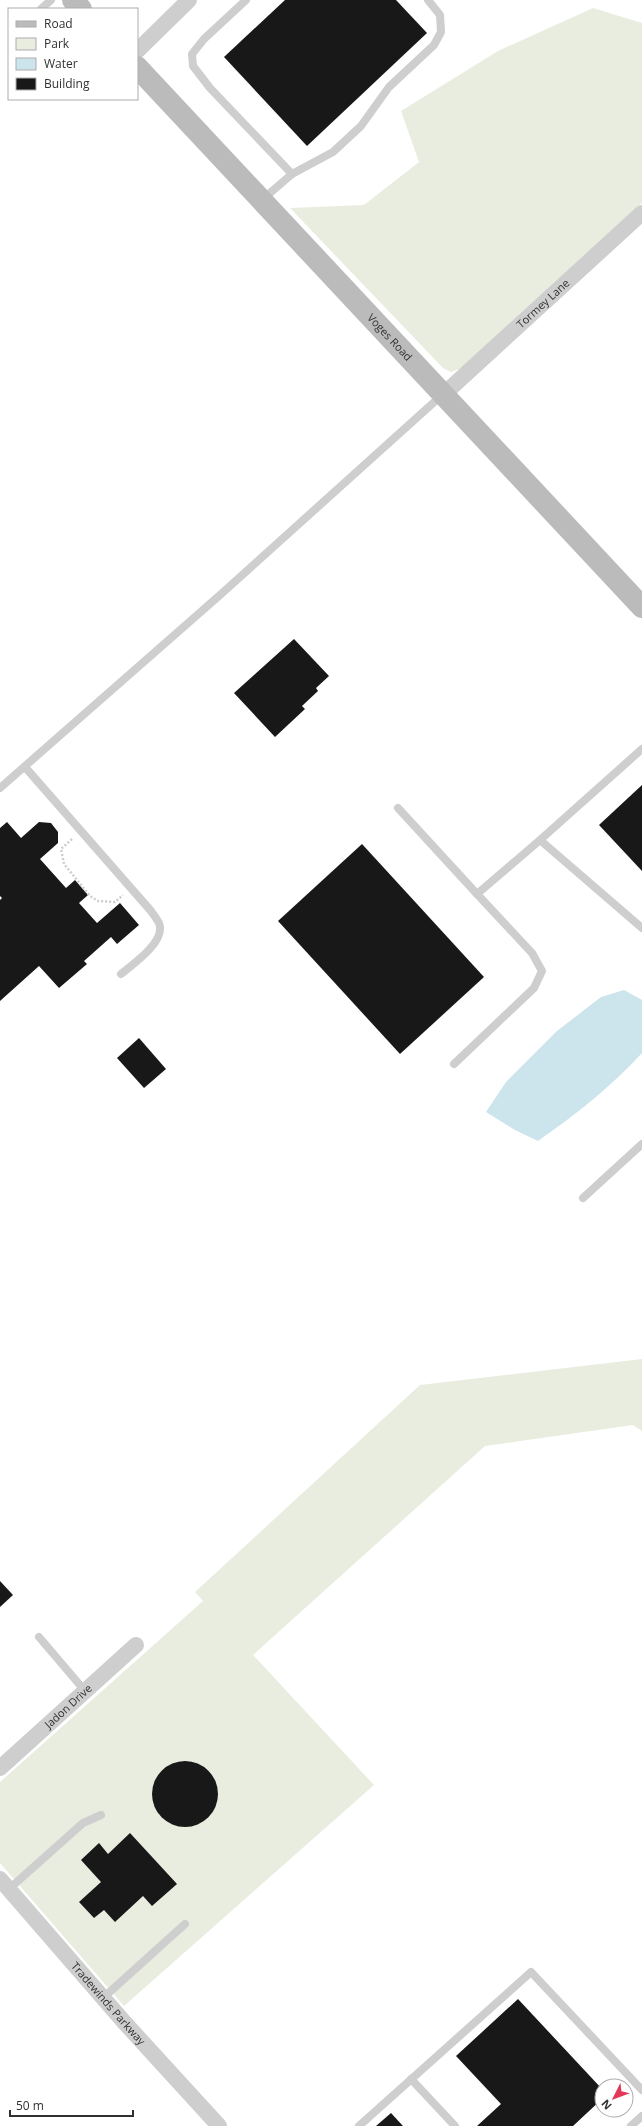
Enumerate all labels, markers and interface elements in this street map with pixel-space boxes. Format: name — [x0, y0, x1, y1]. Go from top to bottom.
legend — [8, 8, 138, 100]
text: Road — [44, 15, 73, 32]
text: Park — [44, 35, 70, 52]
text: Water — [44, 55, 78, 72]
text: Building — [44, 75, 90, 92]
street label: Tormey Lane — [513, 275, 572, 331]
street label: Voges Road — [364, 310, 416, 364]
street label: Jadon Drive — [40, 1681, 95, 1732]
street label: Tradewinds Parkway — [68, 1958, 150, 2048]
north arrow — [594, 2078, 634, 2118]
scale bar — [10, 2092, 133, 2118]
text: 50 m — [16, 2097, 44, 2114]
text: N — [598, 2097, 615, 2113]

